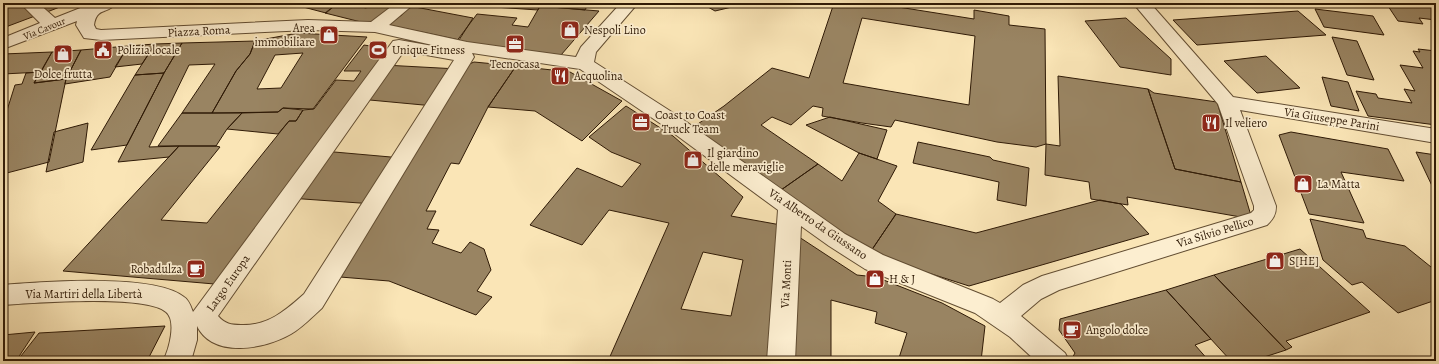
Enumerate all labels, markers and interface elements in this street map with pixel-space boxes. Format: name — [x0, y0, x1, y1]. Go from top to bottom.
street label: Via Cavour — [20, 14, 67, 43]
shop icon: Nespoli Lino — [559, 19, 581, 41]
place label: Area immobiliare — [254, 20, 315, 50]
street label: Piazza Roma — [167, 21, 231, 41]
place label: Nespoli Lino — [584, 22, 646, 38]
shop icon: Area immobiliare — [318, 24, 340, 46]
office icon: Tecnocasa — [504, 33, 526, 55]
public building icon: Polizia locale — [92, 39, 114, 61]
sports icon: Unique Fitness — [367, 39, 389, 61]
place label: Polizia locale — [117, 42, 180, 58]
place label: Unique Fitness — [392, 42, 465, 58]
shop icon: Dolce frutta — [52, 43, 74, 65]
place label: Tecnocasa — [490, 56, 540, 72]
restaurant icon: Acquolina — [549, 65, 571, 87]
place label: Dolce frutta — [34, 66, 93, 82]
place label: Acquolina — [573, 68, 623, 84]
street label: Via Giuseppe Parini — [1282, 103, 1381, 134]
place label: Coast to Coast - Truck Team — [655, 107, 725, 137]
office icon: Coast to Coast - Truck Team — [630, 111, 652, 133]
restaurant icon: Il veliero — [1200, 112, 1222, 134]
place label: Il veliero — [1225, 115, 1267, 131]
place label: Il giardino delle meraviglie — [707, 145, 784, 175]
shop icon: Il giardino delle meraviglie — [682, 149, 704, 171]
shop icon: La Matta — [1292, 173, 1314, 195]
place label: La Matta — [1317, 176, 1361, 192]
street label: Via Alberto da Giussano — [765, 184, 871, 263]
street label: Via Silvio Pellico — [1174, 213, 1255, 252]
shop icon: S[HE] — [1264, 250, 1286, 272]
street label: Largo Europa — [202, 251, 254, 315]
place label: S[HE] — [1289, 253, 1319, 269]
cafe icon: Robadulza — [185, 258, 207, 280]
street label: Via Monti — [777, 260, 795, 309]
place label: Robadulza — [130, 261, 182, 277]
shop icon: H & J — [864, 268, 886, 290]
place label: H & J — [889, 271, 915, 287]
street label: Via Martiri della Libertà — [25, 286, 143, 302]
cafe icon: Angolo dolce — [1061, 319, 1083, 341]
place label: Angolo dolce — [1085, 322, 1148, 338]

